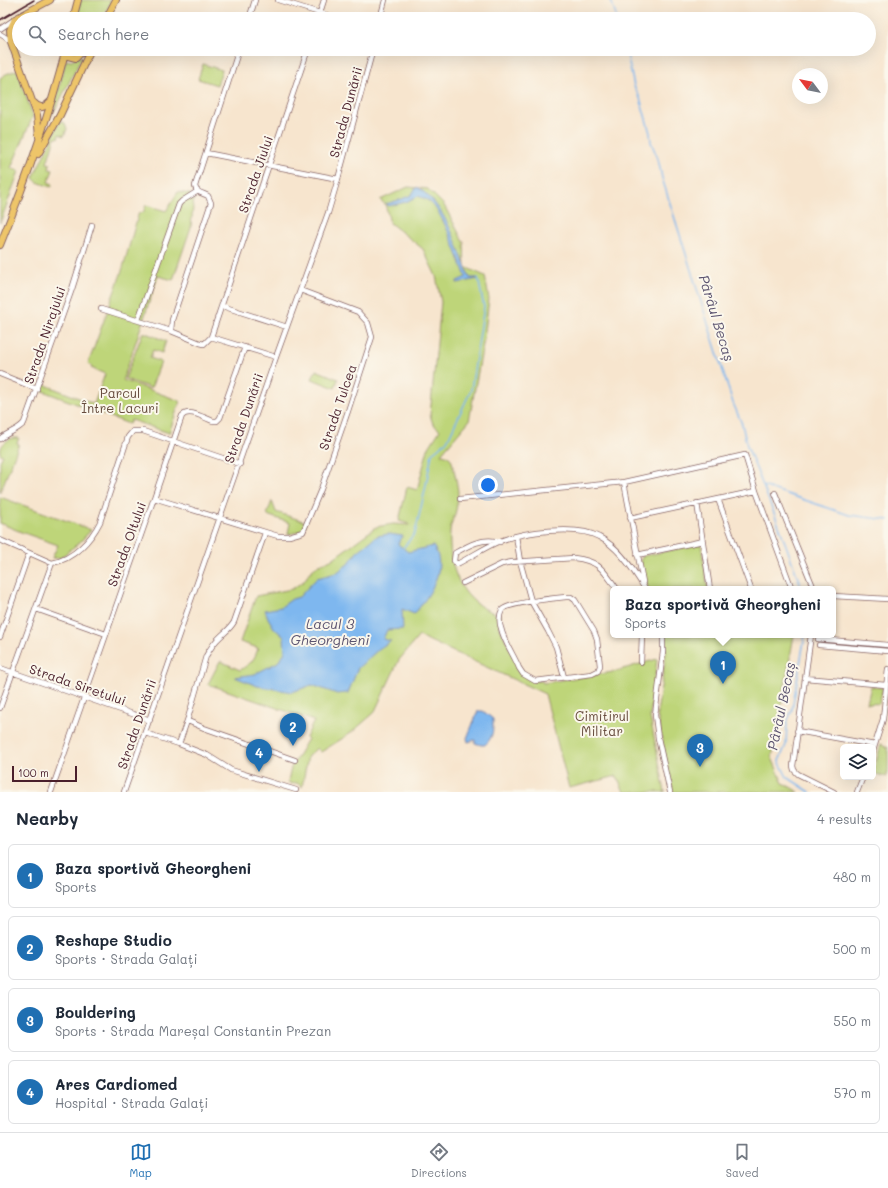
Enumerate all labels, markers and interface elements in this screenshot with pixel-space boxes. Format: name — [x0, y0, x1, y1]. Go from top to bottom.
search box — [12, 12, 876, 56]
icon: search — [26, 23, 48, 45]
text: Search here — [58, 24, 149, 44]
street label: Strada Dunării — [325, 64, 365, 160]
north arrow — [792, 68, 828, 104]
street label: Strada Jiului — [234, 133, 276, 215]
water label: Pârâul Becaș — [695, 272, 739, 364]
street label: Strada Nirajului — [19, 284, 69, 386]
street label: Strada Tulcea — [314, 362, 360, 452]
street label: Strada Dunării — [220, 371, 266, 465]
park label: Parcul Între Lacuri — [81, 384, 159, 416]
your location — [478, 475, 498, 495]
street label: Strada Oltului — [103, 499, 149, 589]
popup — [610, 586, 836, 638]
text: Baza sportivă Gheorgheni — [625, 594, 821, 614]
water label: Lacul 3 Gheorgheni — [291, 614, 370, 649]
text: Sports — [625, 614, 666, 631]
pin: 1 — [710, 651, 736, 684]
street label: Strada Siretului — [27, 659, 129, 709]
water label: Pârâul Becaș — [762, 660, 800, 752]
street label: Strada Dunării — [113, 677, 159, 771]
park label: Cimitirul Militar — [575, 707, 629, 739]
pin: 2 — [280, 713, 306, 746]
pin: 3 — [687, 734, 713, 767]
pin: 4 — [246, 739, 272, 772]
map controls — [840, 744, 876, 780]
button: layers — [840, 744, 876, 780]
scale bar — [12, 764, 77, 783]
text: 100 m — [18, 765, 49, 780]
text: Nearby — [16, 807, 78, 829]
text: 4 results — [817, 810, 872, 827]
text: Baza sportivă Gheorgheni — [55, 858, 252, 878]
text: 1 — [27, 868, 33, 885]
text: 480 m — [833, 868, 871, 885]
text: Sports — [55, 878, 97, 895]
text: Reshape Studio — [55, 930, 172, 950]
text: 2 — [26, 940, 34, 957]
text: 500 m — [833, 940, 871, 957]
text: Sports · Strada Galați — [55, 950, 198, 967]
text: Bouldering — [55, 1002, 136, 1022]
text: 3 — [26, 1012, 34, 1029]
text: 550 m — [833, 1012, 871, 1029]
text: Sports · Strada Mareșal Constantin Prezan — [55, 1022, 331, 1039]
text: Ares Cardiomed — [55, 1074, 177, 1094]
text: 4 — [26, 1084, 34, 1101]
text: 570 m — [834, 1084, 871, 1101]
text: Hospital · Strada Galați — [55, 1094, 208, 1111]
tab: Map — [130, 1141, 152, 1180]
tab: Directions — [411, 1141, 467, 1180]
tab: Saved — [726, 1141, 758, 1180]

